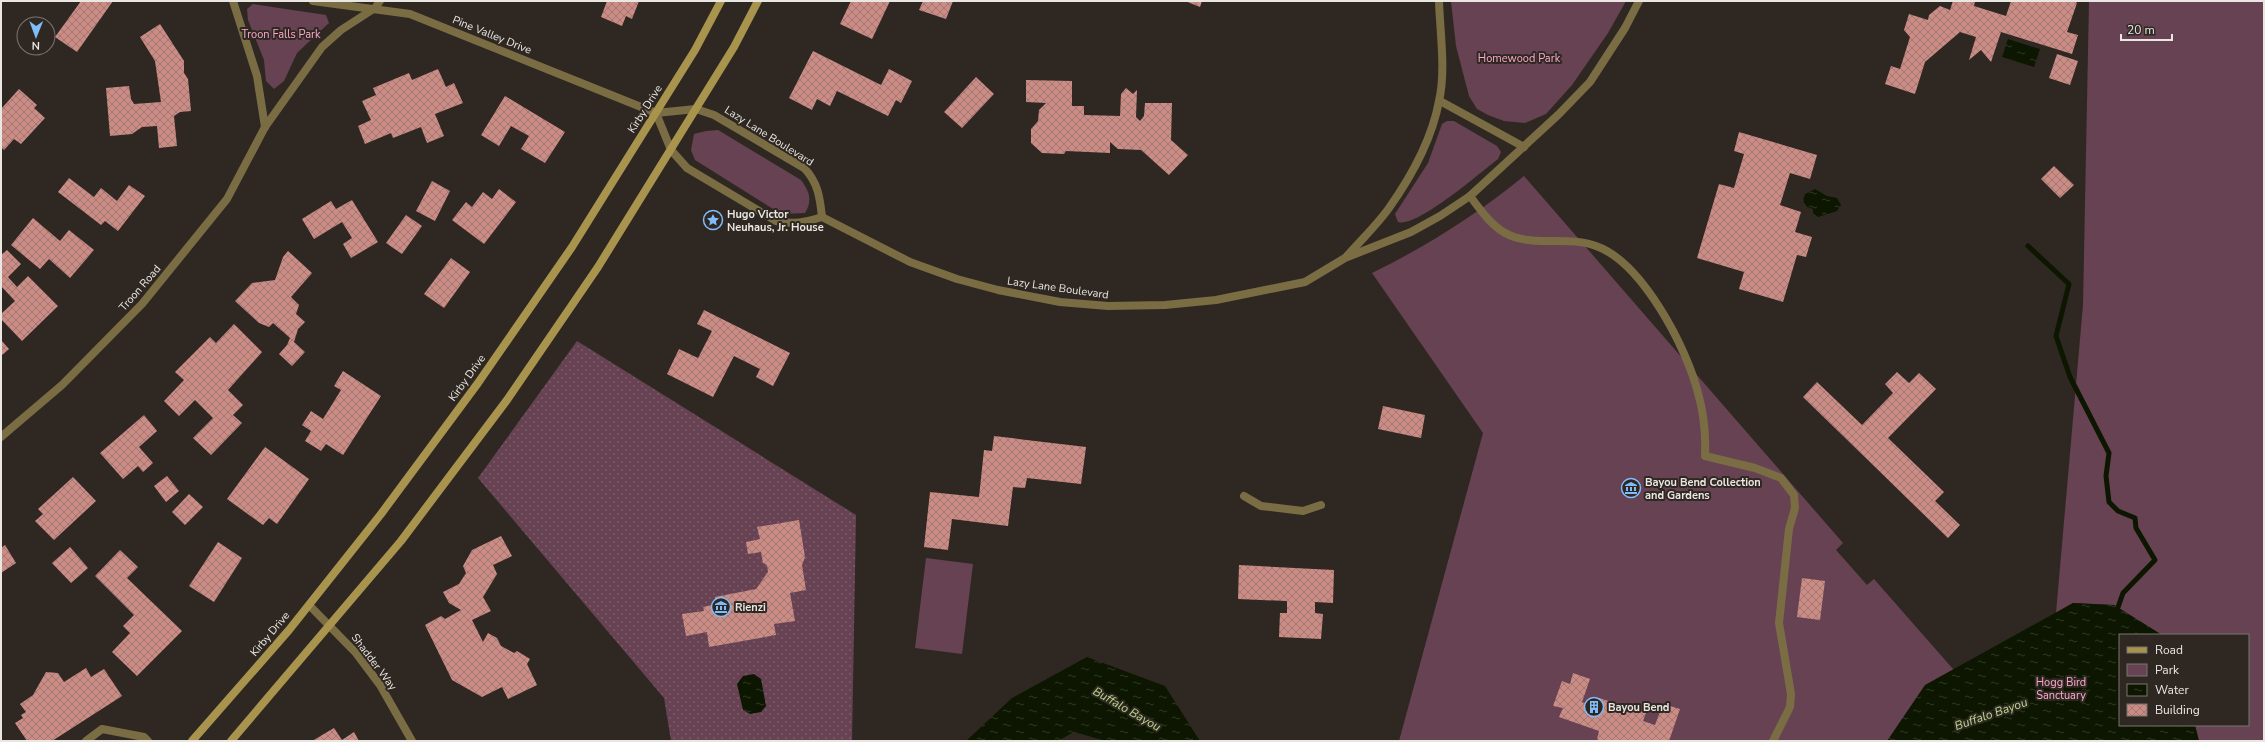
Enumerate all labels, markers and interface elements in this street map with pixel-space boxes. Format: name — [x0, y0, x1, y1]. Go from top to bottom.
street label: Pine Valley Drive — [450, 12, 534, 58]
north arrow — [16, 16, 56, 56]
scale bar — [2121, 16, 2172, 42]
text: 20 m — [2127, 22, 2155, 38]
park label: Troon Falls Park — [241, 27, 321, 42]
text: N — [32, 38, 40, 53]
park label: Homewood Park — [1478, 51, 1561, 66]
street label: Kirby Drive — [624, 82, 666, 136]
street label: Lazy Lane Boulevard — [722, 103, 816, 169]
place label: Hugo Victor Neuhaus, Jr. House — [727, 207, 824, 235]
place icon: Hugo Victor Neuhaus, Jr. House — [702, 209, 724, 231]
street label: Troon Road — [116, 262, 164, 314]
street label: Lazy Lane Boulevard — [1006, 273, 1110, 303]
street label: Kirby Drive — [445, 352, 489, 404]
place label: Bayou Bend Collection and Gardens — [1645, 475, 1761, 503]
museum icon: Bayou Bend Collection and Gardens — [1620, 477, 1642, 499]
museum icon: Rienzi — [710, 596, 732, 618]
place label: Rienzi — [735, 600, 766, 615]
street label: Kirby Drive — [247, 608, 293, 660]
street label: Shadder Way — [348, 631, 400, 694]
legend — [2119, 634, 2249, 726]
text: Road — [2155, 642, 2183, 658]
text: Park — [2155, 662, 2180, 678]
park label: Hogg Bird Sanctuary — [2036, 675, 2086, 703]
text: Water — [2155, 682, 2189, 698]
water label: Buffalo Bayou — [1090, 683, 1164, 735]
water label: Buffalo Bayou — [1952, 694, 2030, 734]
building icon: Bayou Bend — [1583, 696, 1605, 718]
place label: Bayou Bend — [1608, 700, 1669, 715]
text: Building — [2155, 702, 2200, 718]

